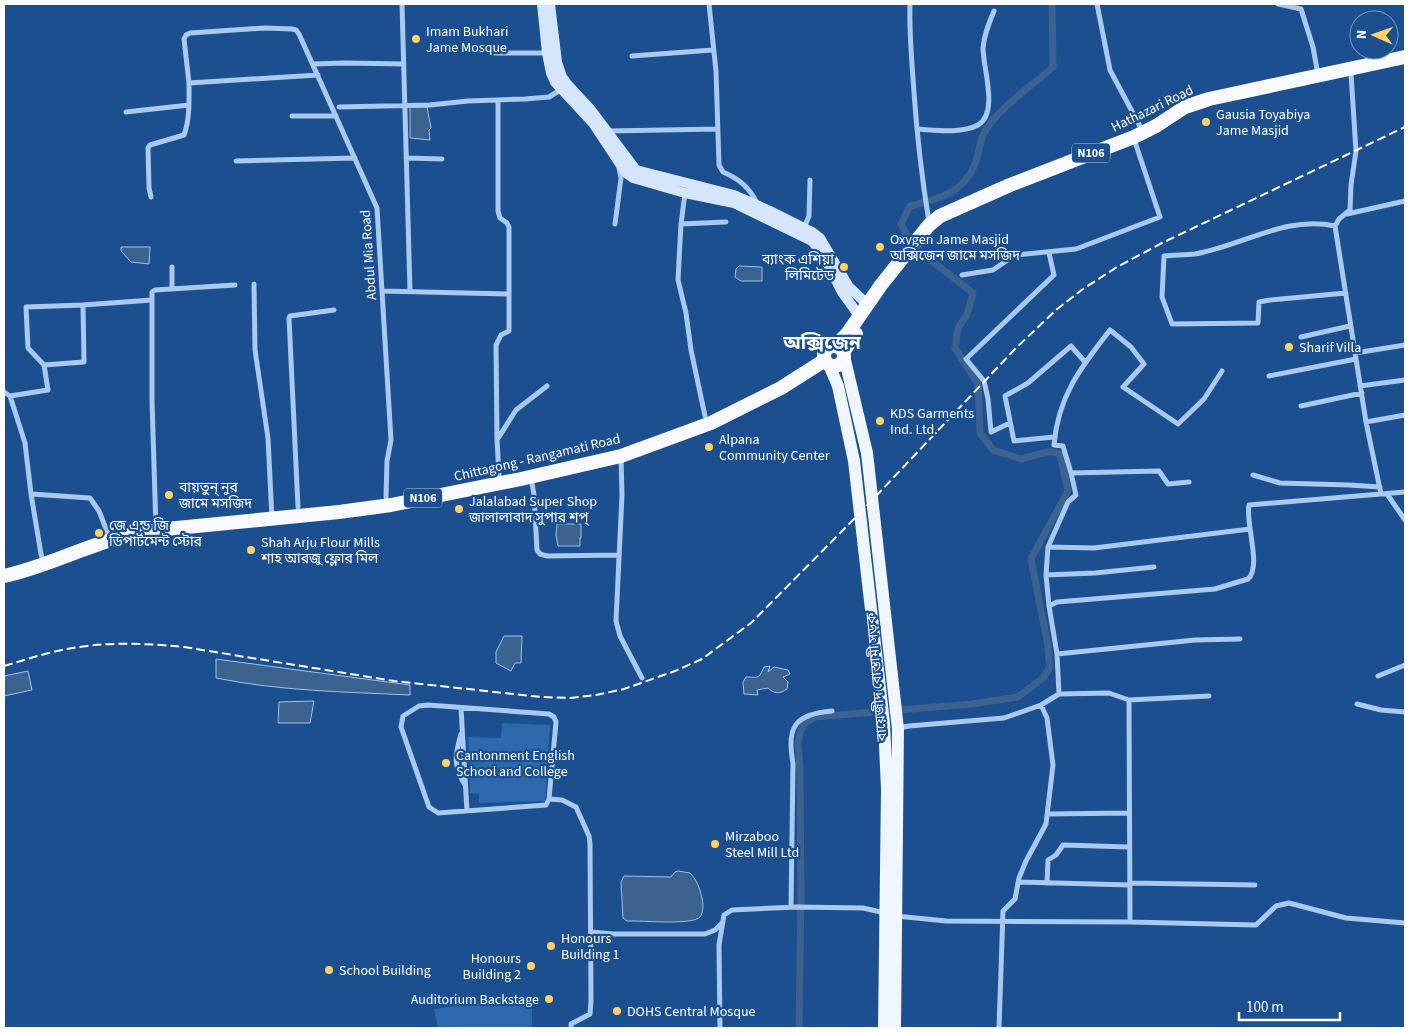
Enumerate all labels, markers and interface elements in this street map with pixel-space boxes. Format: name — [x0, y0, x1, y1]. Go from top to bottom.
north arrow — [1349, 10, 1399, 60]
place label: Imam Bukhari Jame Mosque — [426, 22, 509, 58]
text: N — [1352, 30, 1372, 40]
marker: Imam Bukhari Jame Mosque — [410, 33, 422, 45]
street label: Hathazari Road — [1108, 80, 1197, 137]
place label: Gausia Toyabiya Jame Masjid — [1216, 105, 1310, 141]
marker: Gausia Toyabiya Jame Masjid — [1200, 116, 1212, 128]
road number: N106 — [1072, 144, 1110, 162]
street label: Abdul Mia Road — [356, 209, 382, 301]
place label: Oxygen Jame Masjid অক্সিজেন জামে মসজিদ — [889, 230, 1020, 266]
marker: Oxygen Jame Masjid অক্সিজেন জামে মসজিদ — [874, 241, 886, 253]
place label: ব্যাংক এশিয়া লিমিটেড — [761, 250, 835, 286]
marker: ব্যাংক এশিয়া লিমিটেড — [838, 261, 850, 273]
district label: অক্সিজেন — [782, 330, 862, 357]
place label: Sharif Villa — [1299, 338, 1361, 358]
marker: Sharif Villa — [1283, 341, 1295, 353]
place label: KDS Garments Ind. Ltd. — [890, 404, 974, 440]
marker: KDS Garments Ind. Ltd. — [874, 415, 886, 427]
street label: Chittagong - Rangamati Road — [452, 429, 622, 487]
place label: Alpana Community Center — [719, 430, 830, 466]
marker: Alpana Community Center — [703, 441, 715, 453]
place label: বায়তুন্ নুর জামে মসজিদ — [178, 478, 252, 514]
road number: N106 — [404, 488, 442, 508]
marker: বায়তুন্ নুর জামে মসজিদ — [163, 489, 175, 501]
place label: Jalalabad Super Shop জালালাবাদ সুপার শপ্ — [468, 492, 597, 528]
marker: Jalalabad Super Shop জালালাবাদ সুপার শপ্ — [453, 503, 465, 515]
place label: জে এন্ড জি ডিপার্টমেন্ট স্টোর — [108, 516, 203, 552]
marker: জে এন্ড জি ডিপার্টমেন্ট স্টোর — [93, 527, 105, 539]
place label: Shah Arju Flour Mills শাহ আরজু ফ্লোর মিল — [260, 533, 380, 569]
marker: Shah Arju Flour Mills শাহ আরজু ফ্লোর মিল — [245, 544, 257, 556]
street label: বায়েজীদ বোস্তামী সড়ক — [861, 611, 893, 743]
place label: Cantonment English School and College — [456, 746, 575, 782]
marker: Cantonment English School and College — [440, 757, 452, 769]
place label: Mirzaboo Steel Mill Ltd — [725, 827, 799, 863]
marker: Mirzaboo Steel Mill Ltd — [709, 838, 721, 850]
place label: Honours Building 1 — [561, 929, 620, 965]
marker: Honours Building 1 — [545, 940, 557, 952]
place label: Honours Building 2 — [462, 949, 521, 985]
marker: Honours Building 2 — [525, 960, 537, 972]
place label: School Building — [339, 961, 431, 981]
marker: School Building — [323, 964, 335, 976]
place label: Auditorium Backstage — [411, 990, 539, 1010]
scale bar — [1239, 990, 1340, 1022]
marker: Auditorium Backstage — [543, 993, 555, 1005]
text: 100 m — [1246, 997, 1284, 1018]
place label: DOHS Central Mosque — [627, 1002, 756, 1022]
marker: DOHS Central Mosque — [611, 1005, 623, 1017]

